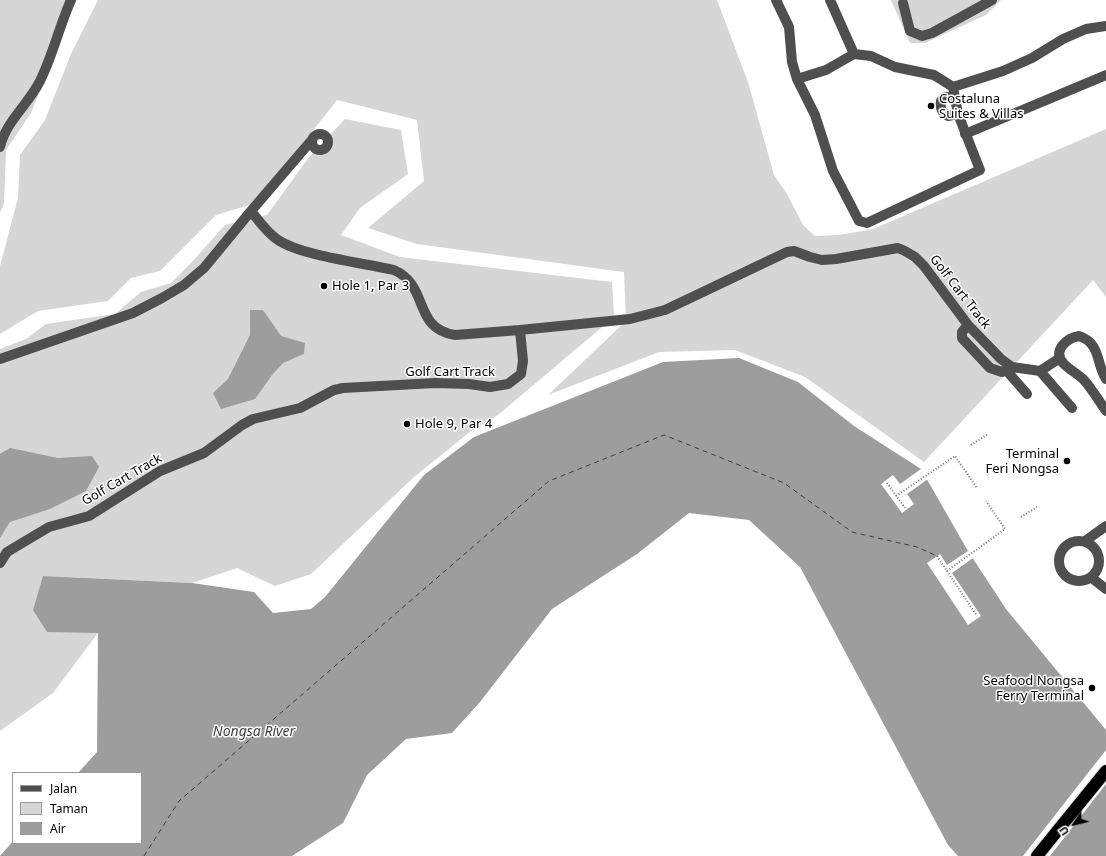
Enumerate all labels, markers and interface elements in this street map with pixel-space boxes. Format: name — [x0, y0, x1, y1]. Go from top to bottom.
place label: Costaluna Suites & Villas — [939, 91, 1023, 122]
marker: Costaluna Suites & Villas — [926, 101, 936, 111]
street label: Golf Cart Track — [926, 252, 994, 332]
place label: Hole 1, Par 3 — [332, 278, 409, 294]
marker: Hole 1, Par 3 — [319, 281, 329, 291]
street label: Golf Cart Track — [405, 364, 495, 380]
place label: Hole 9, Par 4 — [415, 416, 492, 432]
marker: Hole 9, Par 4 — [402, 419, 412, 429]
place label: Terminal Feri Nongsa — [986, 446, 1059, 477]
street label: Golf Cart Track — [79, 451, 165, 509]
marker: Terminal Feri Nongsa — [1062, 456, 1072, 466]
place label: Seafood Nongsa Ferry Terminal — [983, 673, 1084, 704]
marker: Seafood Nongsa Ferry Terminal — [1087, 683, 1097, 693]
water label: Nongsa River — [213, 724, 295, 740]
legend — [12, 772, 142, 844]
text: Jalan — [50, 780, 77, 797]
text: Taman — [50, 800, 88, 817]
north arrow — [1054, 804, 1094, 844]
text: Air — [50, 820, 66, 837]
text: U — [1055, 823, 1072, 839]

